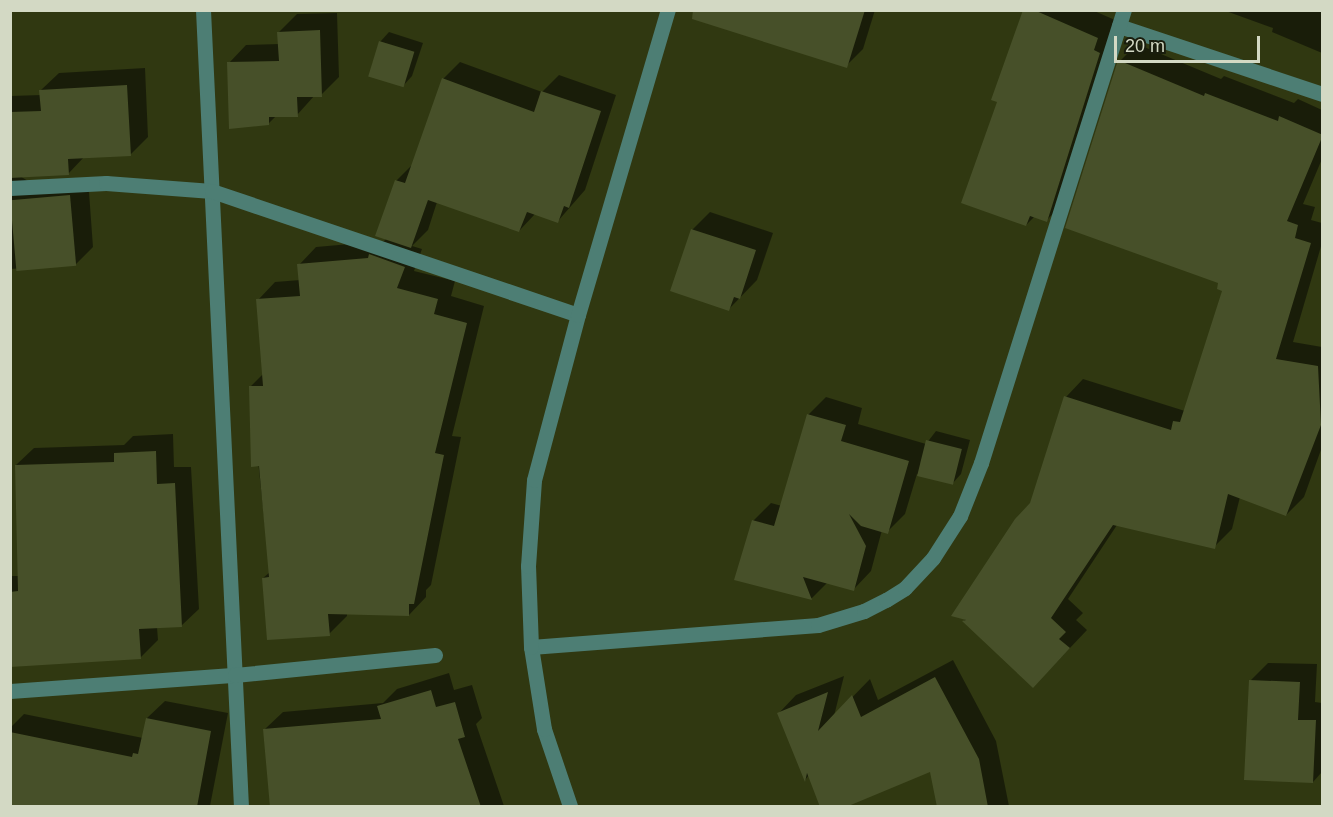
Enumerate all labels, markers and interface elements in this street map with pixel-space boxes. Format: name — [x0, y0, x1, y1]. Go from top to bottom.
scale bar — [1117, 24, 1262, 62]
text: 20 m — [1125, 36, 1165, 56]

